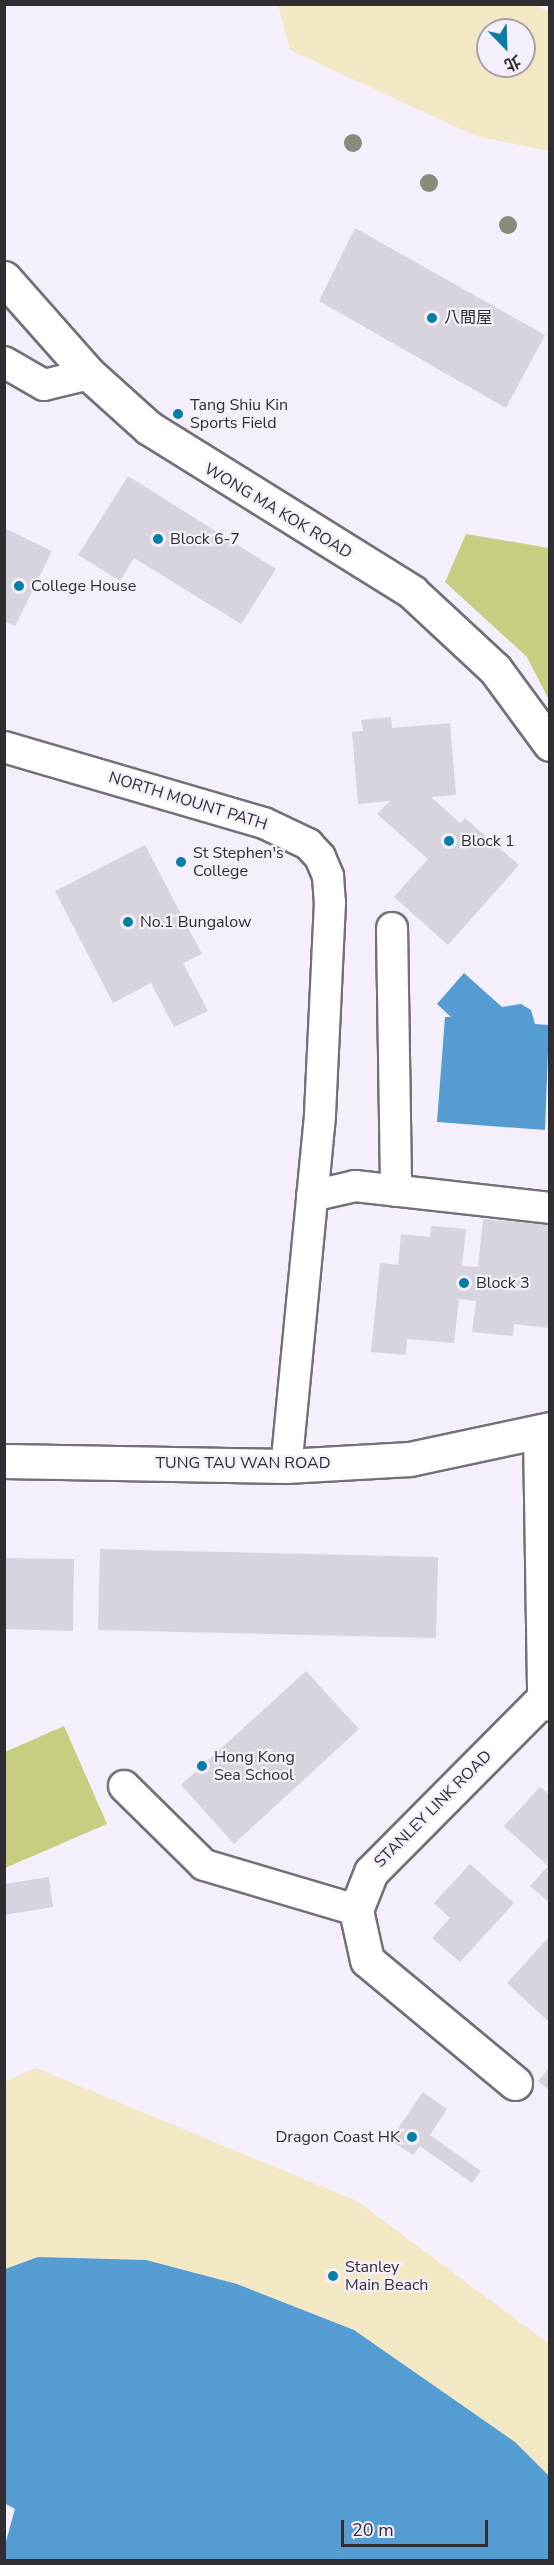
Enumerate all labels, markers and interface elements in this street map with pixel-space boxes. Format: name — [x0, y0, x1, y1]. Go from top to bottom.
north arrow — [476, 18, 536, 78]
text: 北 — [501, 49, 524, 76]
place label: 八間屋 — [444, 308, 492, 328]
marker: 八間屋 — [425, 311, 439, 325]
place label: Tang Shiu Kin Sports Field — [190, 395, 288, 433]
marker: Tang Shiu Kin Sports Field — [171, 407, 185, 421]
street label: WONG MA KOK ROAD — [201, 459, 355, 563]
place label: Block 6-7 — [170, 529, 240, 549]
marker: Block 6-7 — [151, 532, 165, 546]
place label: College House — [31, 576, 136, 596]
marker: College House — [12, 579, 26, 593]
street label: NORTH MOUNT PATH — [106, 768, 270, 834]
place label: Block 1 — [461, 831, 514, 851]
marker: Block 1 — [442, 834, 456, 848]
place label: St Stephen's College — [193, 843, 284, 881]
marker: St Stephen's College — [174, 855, 188, 869]
place label: No.1 Bungalow — [140, 912, 251, 932]
marker: No.1 Bungalow — [121, 915, 135, 929]
place label: Block 3 — [476, 1273, 529, 1293]
marker: Block 3 — [457, 1276, 471, 1290]
street label: TUNG TAU WAN ROAD — [155, 1453, 331, 1473]
street label: STANLEY LINK ROAD — [370, 1746, 496, 1872]
place label: Hong Kong Sea School — [214, 1747, 295, 1785]
marker: Hong Kong Sea School — [195, 1759, 209, 1773]
place label: Dragon Coast HK — [275, 2127, 400, 2147]
marker: Dragon Coast HK — [405, 2130, 419, 2144]
place label: Stanley Main Beach — [345, 2257, 428, 2295]
marker: Stanley Main Beach — [326, 2269, 340, 2283]
scale bar — [344, 2508, 491, 2546]
text: 20 m — [352, 2518, 394, 2542]

